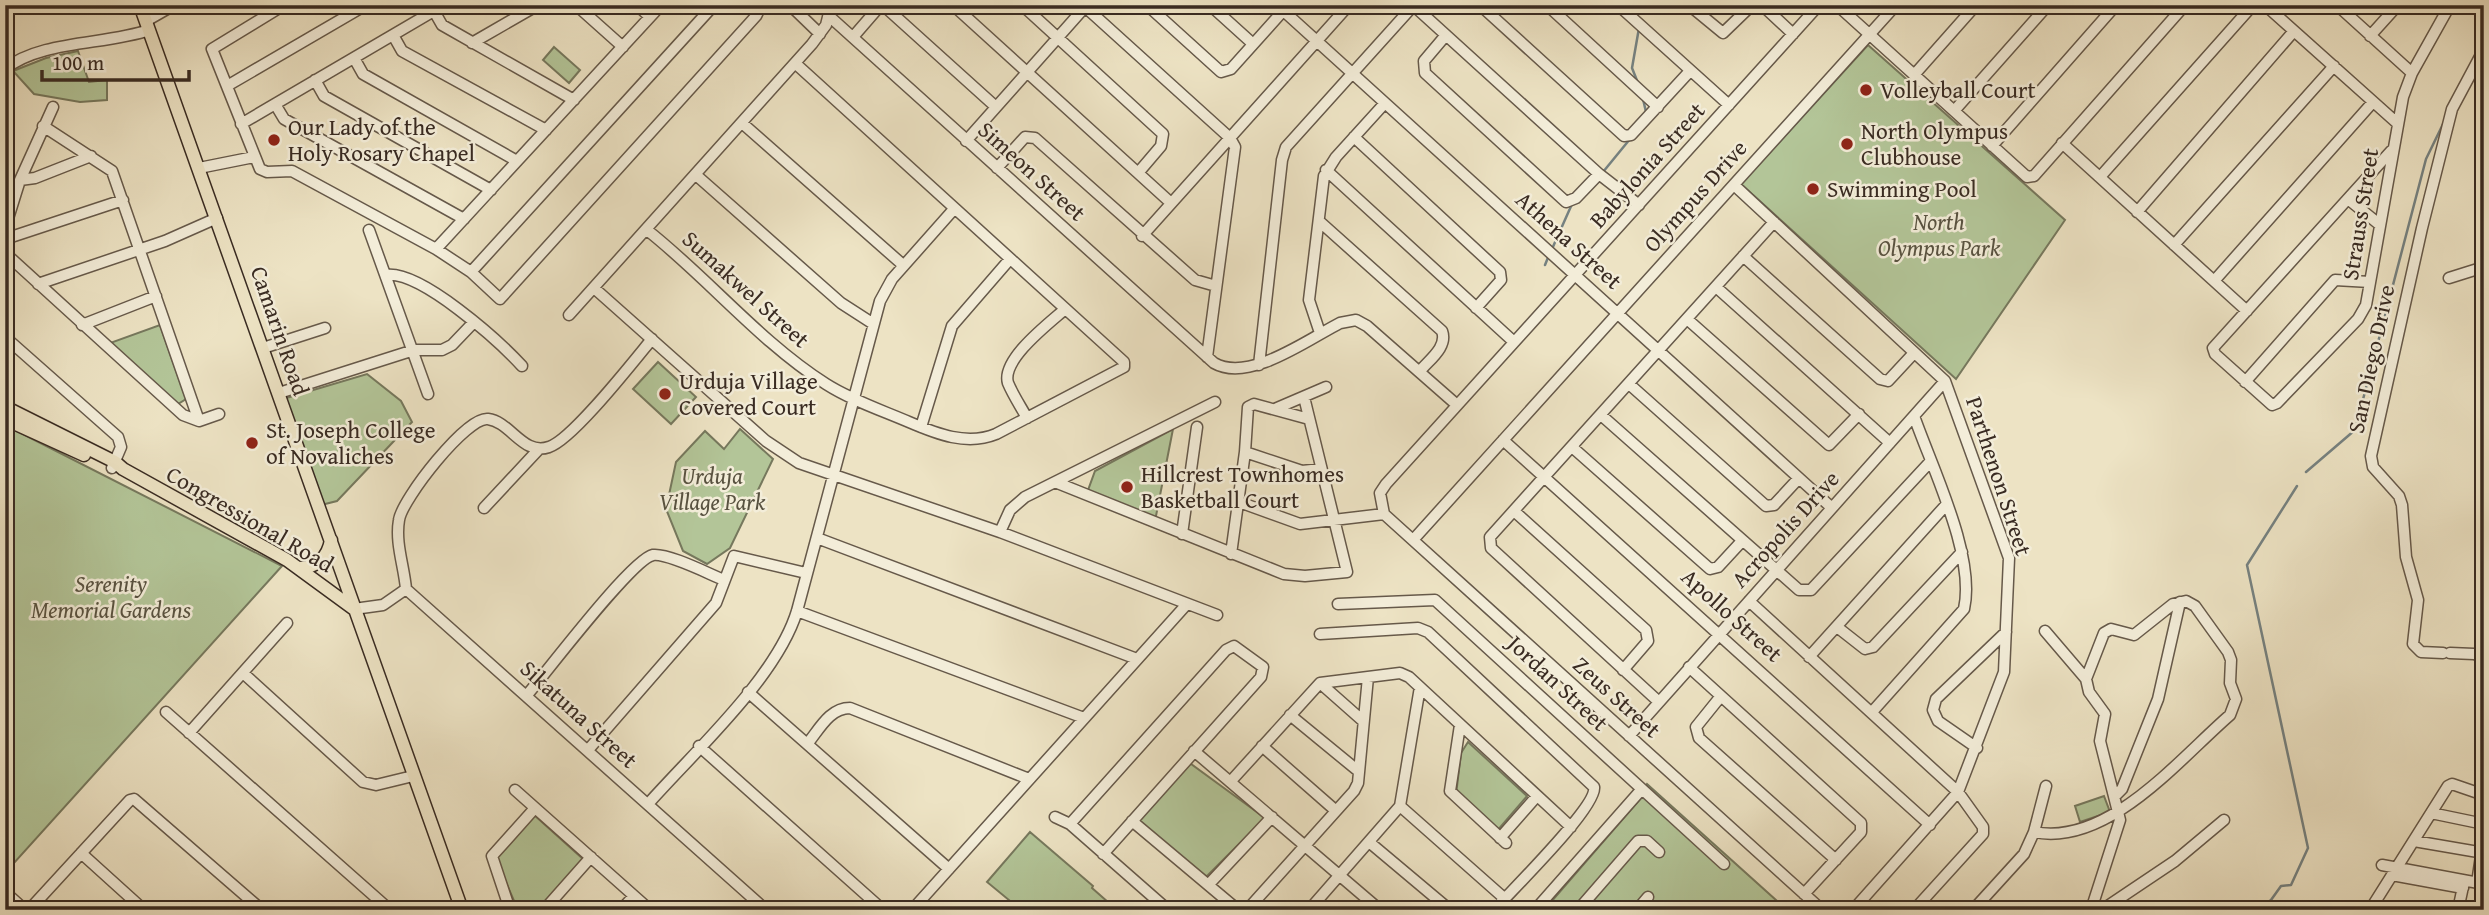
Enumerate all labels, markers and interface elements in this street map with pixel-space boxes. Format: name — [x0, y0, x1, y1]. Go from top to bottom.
scale bar — [42, 38, 189, 82]
text: 100 m — [52, 47, 104, 78]
place label: Volleyball Court — [1880, 73, 2036, 106]
marker: Volleyball Court — [1858, 82, 1874, 98]
street label: Babylonia Street — [1581, 95, 1712, 235]
place label: Our Lady of the Holy Rosary Chapel — [288, 110, 475, 169]
street label: Simeon Street — [971, 113, 1094, 228]
place label: North Olympus Clubhouse — [1861, 114, 2008, 173]
marker: Our Lady of the Holy Rosary Chapel — [266, 132, 282, 148]
street label: Olympus Drive — [1635, 132, 1754, 259]
marker: North Olympus Clubhouse — [1839, 136, 1855, 152]
street label: Strauss Street — [2333, 145, 2386, 282]
place label: Swimming Pool — [1827, 172, 1977, 205]
marker: Swimming Pool — [1805, 181, 1821, 197]
street label: Athena Street — [1509, 183, 1630, 296]
park label: North Olympus Park — [1878, 205, 2001, 264]
street label: Sumakwel Street — [675, 222, 817, 355]
street label: Camarin Road — [243, 262, 318, 401]
street label: San Diego Drive — [2339, 282, 2402, 436]
place label: Urduja Village Covered Court — [679, 364, 818, 423]
marker: Urduja Village Covered Court — [657, 386, 673, 402]
street label: Parthenon Street — [1958, 392, 2041, 560]
place label: St. Joseph College of Novaliches — [266, 413, 435, 472]
marker: St. Joseph College of Novaliches — [244, 435, 260, 451]
street label: Congressional Road — [160, 457, 341, 580]
place label: Hillcrest Townhomes Basketball Court — [1141, 457, 1344, 516]
park label: Urduja Village Park — [659, 459, 766, 518]
street label: Acropolis Drive — [1723, 463, 1846, 595]
marker: Hillcrest Townhomes Basketball Court — [1119, 479, 1135, 495]
street label: Apollo Street — [1674, 560, 1790, 669]
park label: Serenity Memorial Gardens — [31, 567, 192, 626]
street label: Jordan Street — [1498, 625, 1616, 738]
street label: Zeus Street — [1566, 648, 1668, 745]
street label: Sikatuna Street — [513, 652, 645, 775]

